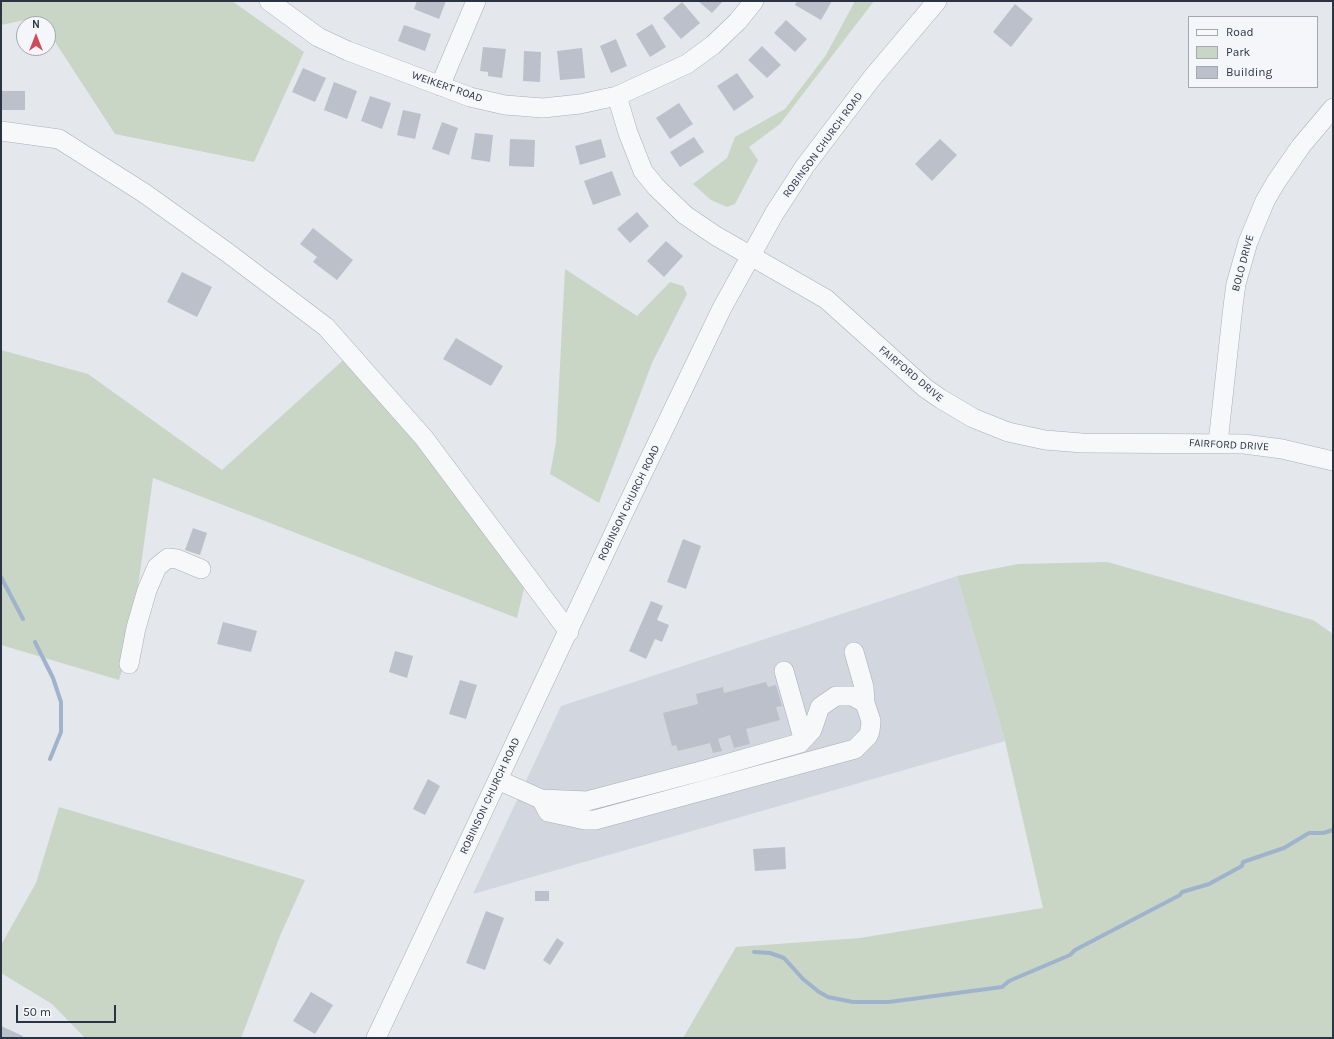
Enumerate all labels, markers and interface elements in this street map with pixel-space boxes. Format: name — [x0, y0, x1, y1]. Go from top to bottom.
north arrow — [16, 16, 56, 56]
legend — [1188, 16, 1318, 88]
text: N — [32, 18, 40, 31]
text: Road — [1226, 25, 1254, 39]
text: Park — [1226, 45, 1250, 59]
text: Building — [1226, 65, 1272, 79]
street label: WEIKERT ROAD — [410, 69, 484, 105]
street label: ROBINSON CHURCH ROAD — [780, 90, 866, 200]
street label: BOLO DRIVE — [1229, 233, 1257, 293]
street label: FAIRFORD DRIVE — [876, 343, 946, 405]
street label: FAIRFORD DRIVE — [1189, 436, 1269, 454]
street label: ROBINSON CHURCH ROAD — [595, 443, 663, 563]
street label: ROBINSON CHURCH ROAD — [457, 736, 523, 856]
scale bar — [18, 997, 118, 1023]
text: 50 m — [23, 1005, 51, 1019]

